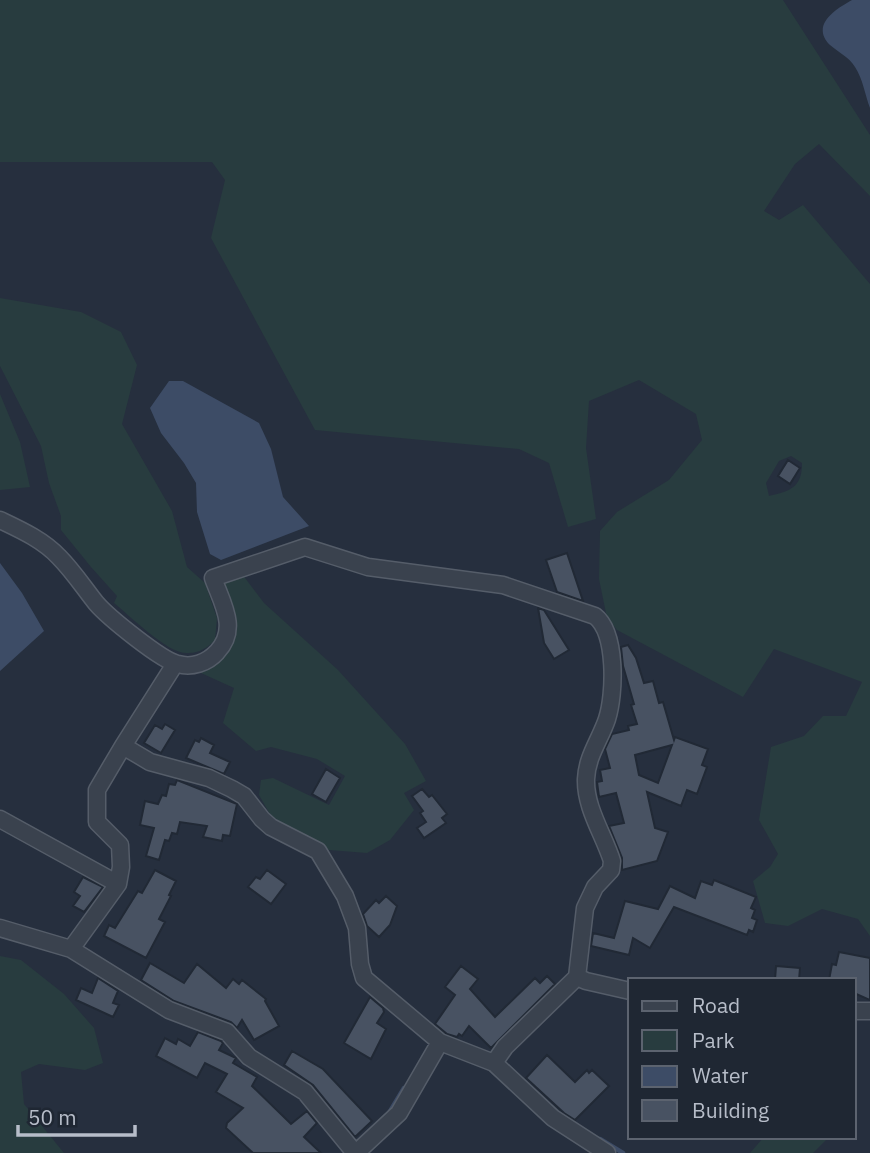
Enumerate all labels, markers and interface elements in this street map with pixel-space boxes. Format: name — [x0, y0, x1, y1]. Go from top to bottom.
legend — [628, 978, 856, 1139]
text: Road — [692, 991, 740, 1019]
text: Park — [692, 1026, 735, 1054]
text: Water — [692, 1061, 749, 1089]
scale bar — [18, 1094, 135, 1138]
text: Building — [692, 1096, 769, 1124]
text: 50 m — [28, 1103, 77, 1131]

